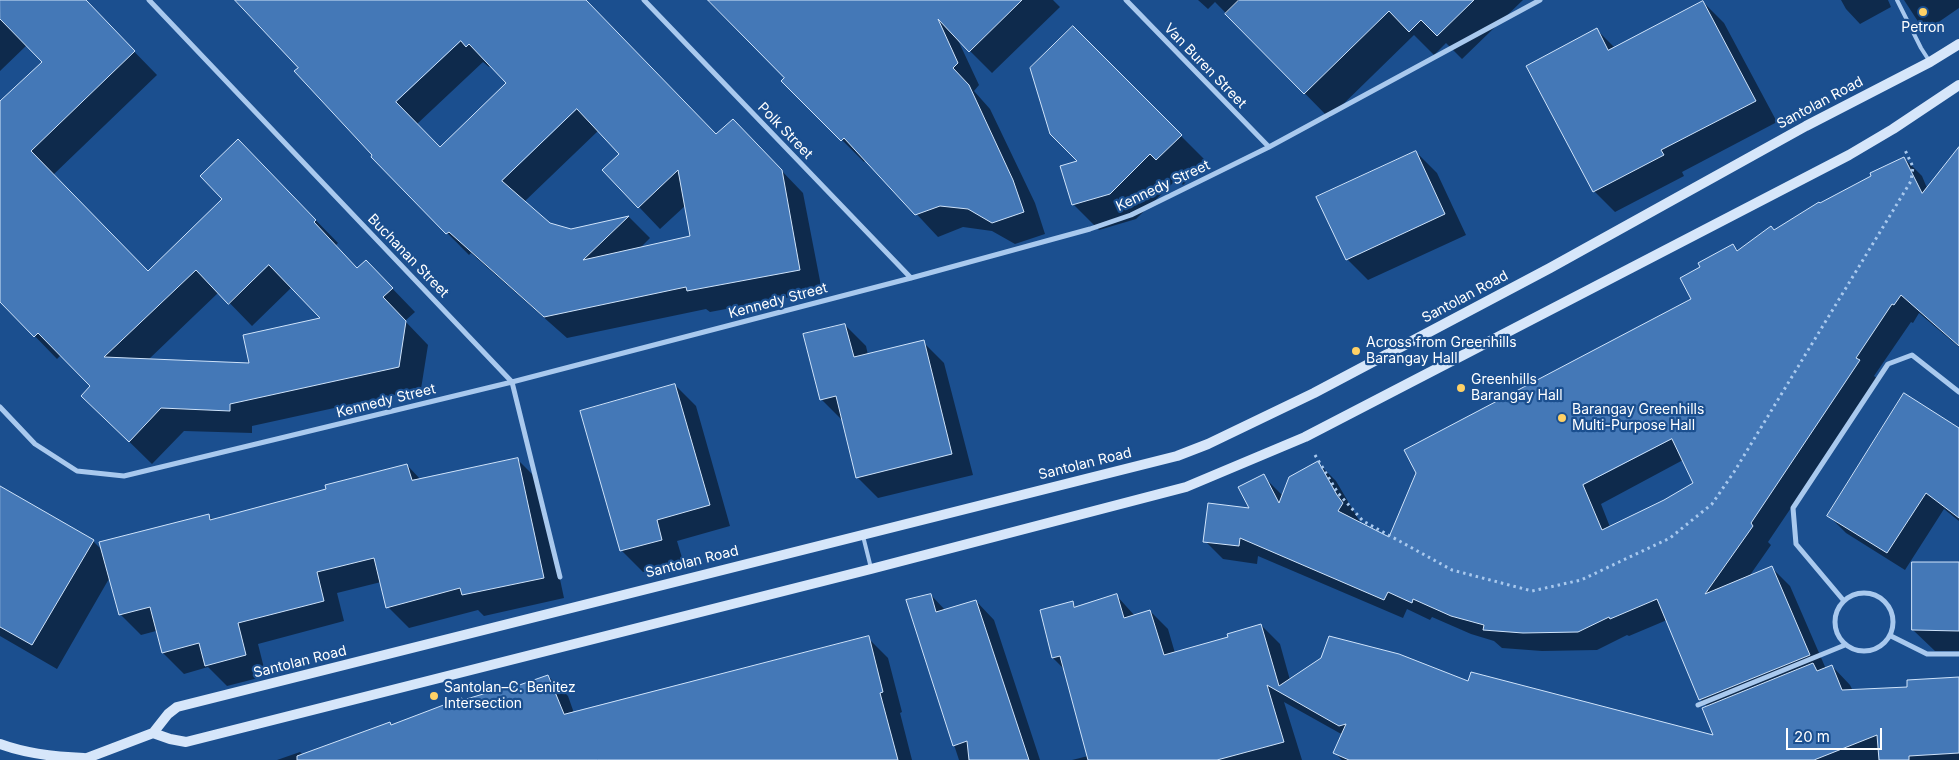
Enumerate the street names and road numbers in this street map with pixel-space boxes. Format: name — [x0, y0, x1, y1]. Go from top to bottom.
street label: Van Buren Street — [1160, 20, 1250, 112]
street label: Santolan Road — [1774, 73, 1866, 133]
street label: Polk Street — [754, 99, 816, 163]
street label: Kennedy Street — [1113, 157, 1213, 215]
street label: Buchanan Street — [364, 211, 452, 301]
street label: Santolan Road — [1419, 267, 1511, 327]
street label: Kennedy Street — [727, 280, 829, 322]
street label: Kennedy Street — [335, 381, 437, 421]
street label: Santolan Road — [1037, 444, 1133, 484]
street label: Santolan Road — [644, 542, 740, 582]
street label: Santolan Road — [252, 642, 348, 682]

